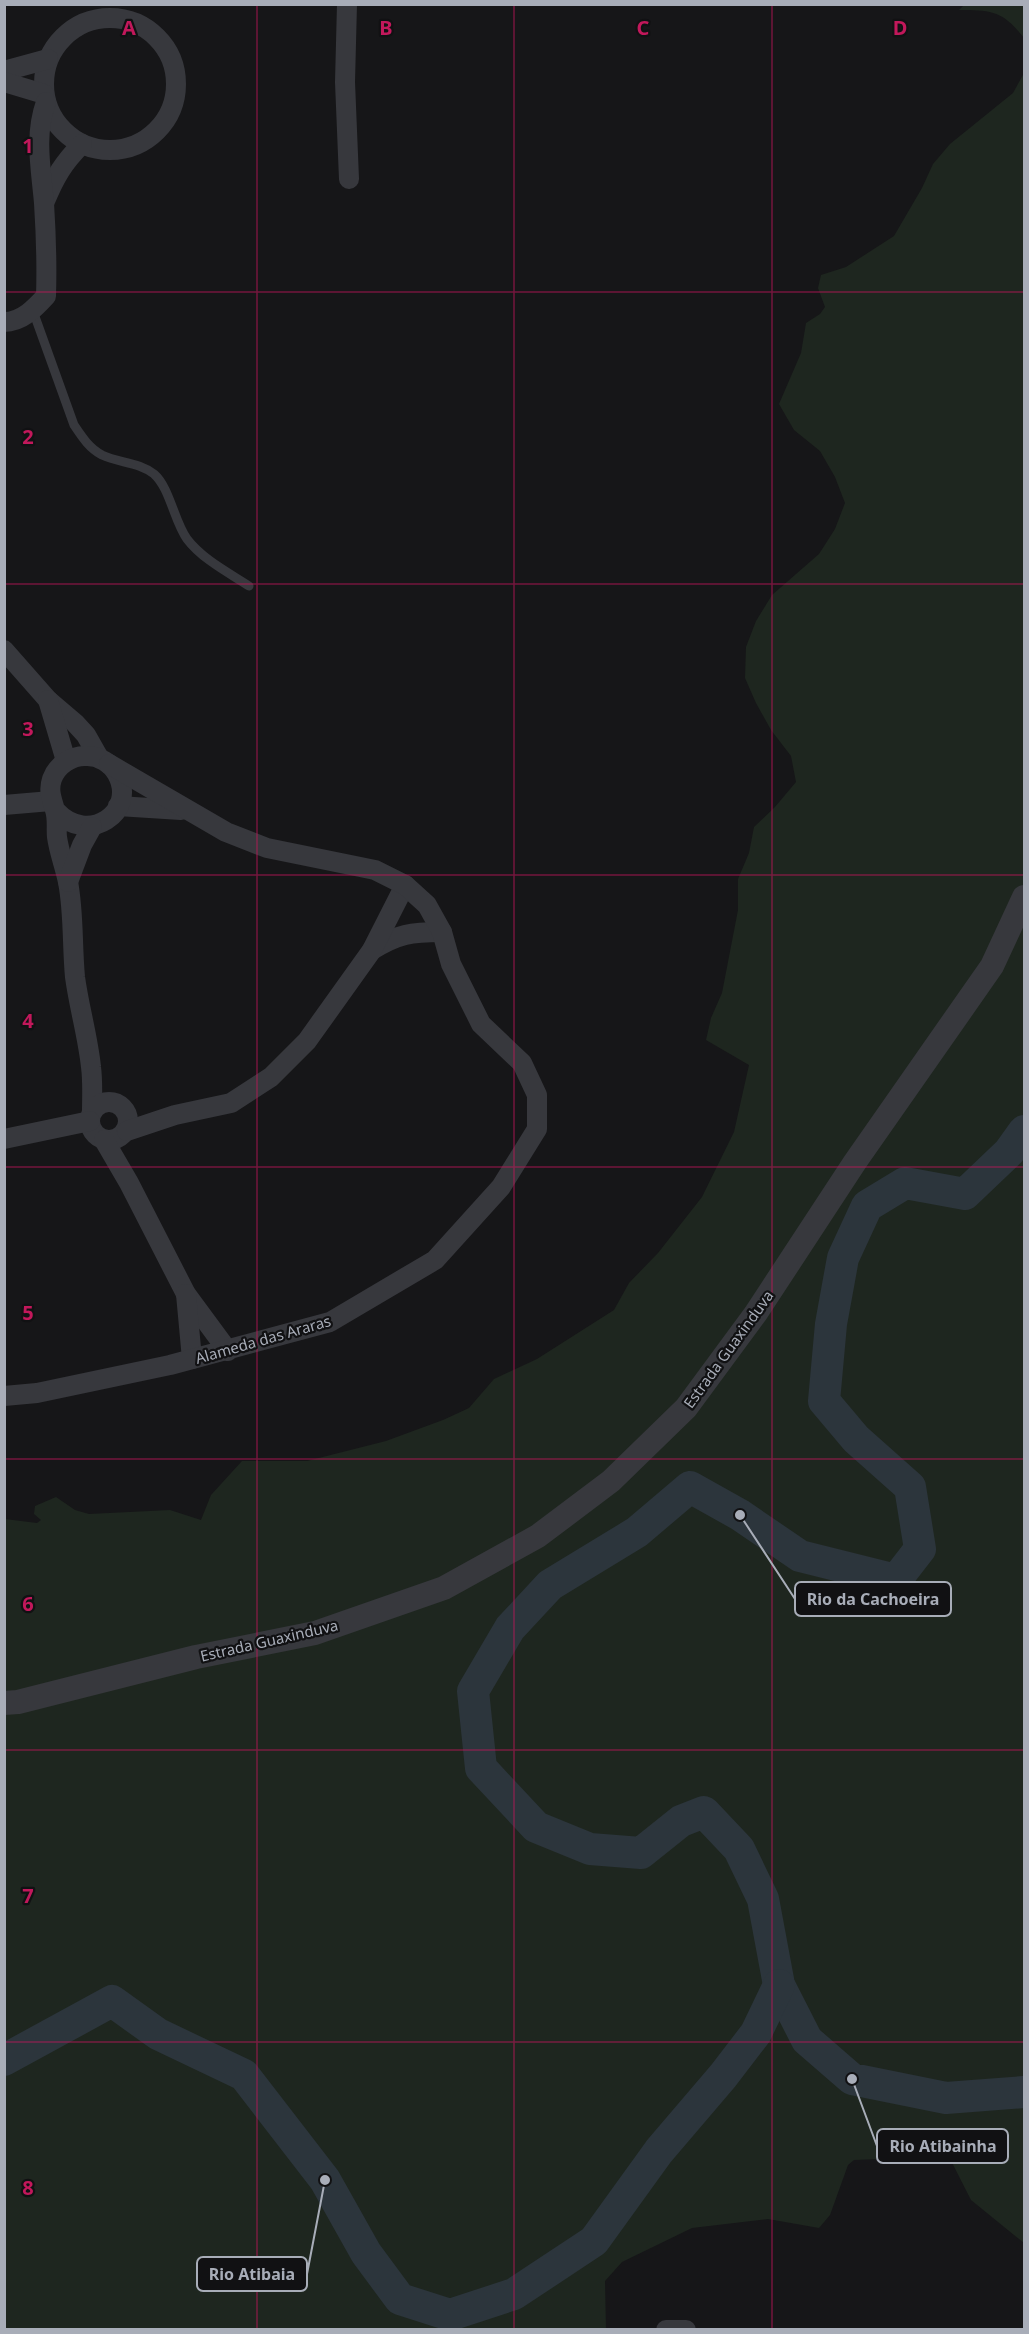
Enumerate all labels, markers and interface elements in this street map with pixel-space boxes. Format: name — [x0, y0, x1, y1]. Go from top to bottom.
text: A — [122, 14, 136, 41]
text: B — [379, 14, 393, 41]
text: C — [637, 14, 650, 41]
text: D — [893, 14, 907, 41]
text: 1 — [22, 132, 34, 159]
text: 2 — [22, 423, 34, 450]
text: 3 — [22, 715, 34, 742]
text: 4 — [22, 1007, 34, 1034]
street label: Estrada Guaxinduva — [678, 1286, 778, 1412]
text: 5 — [22, 1299, 34, 1326]
street label: Alameda das Araras — [193, 1310, 333, 1368]
callout: Rio da Cachoeira — [795, 1582, 951, 1616]
text: Rio da Cachoeira — [807, 1588, 939, 1610]
text: 6 — [22, 1590, 34, 1617]
street label: Estrada Guaxinduva — [198, 1614, 340, 1666]
text: 7 — [22, 1882, 34, 1909]
callout: Rio Atibainha — [877, 2129, 1008, 2163]
text: Rio Atibainha — [889, 2135, 997, 2157]
text: 8 — [22, 2174, 34, 2201]
callout: Rio Atibaia — [197, 2257, 307, 2291]
text: Rio Atibaia — [209, 2263, 295, 2285]

